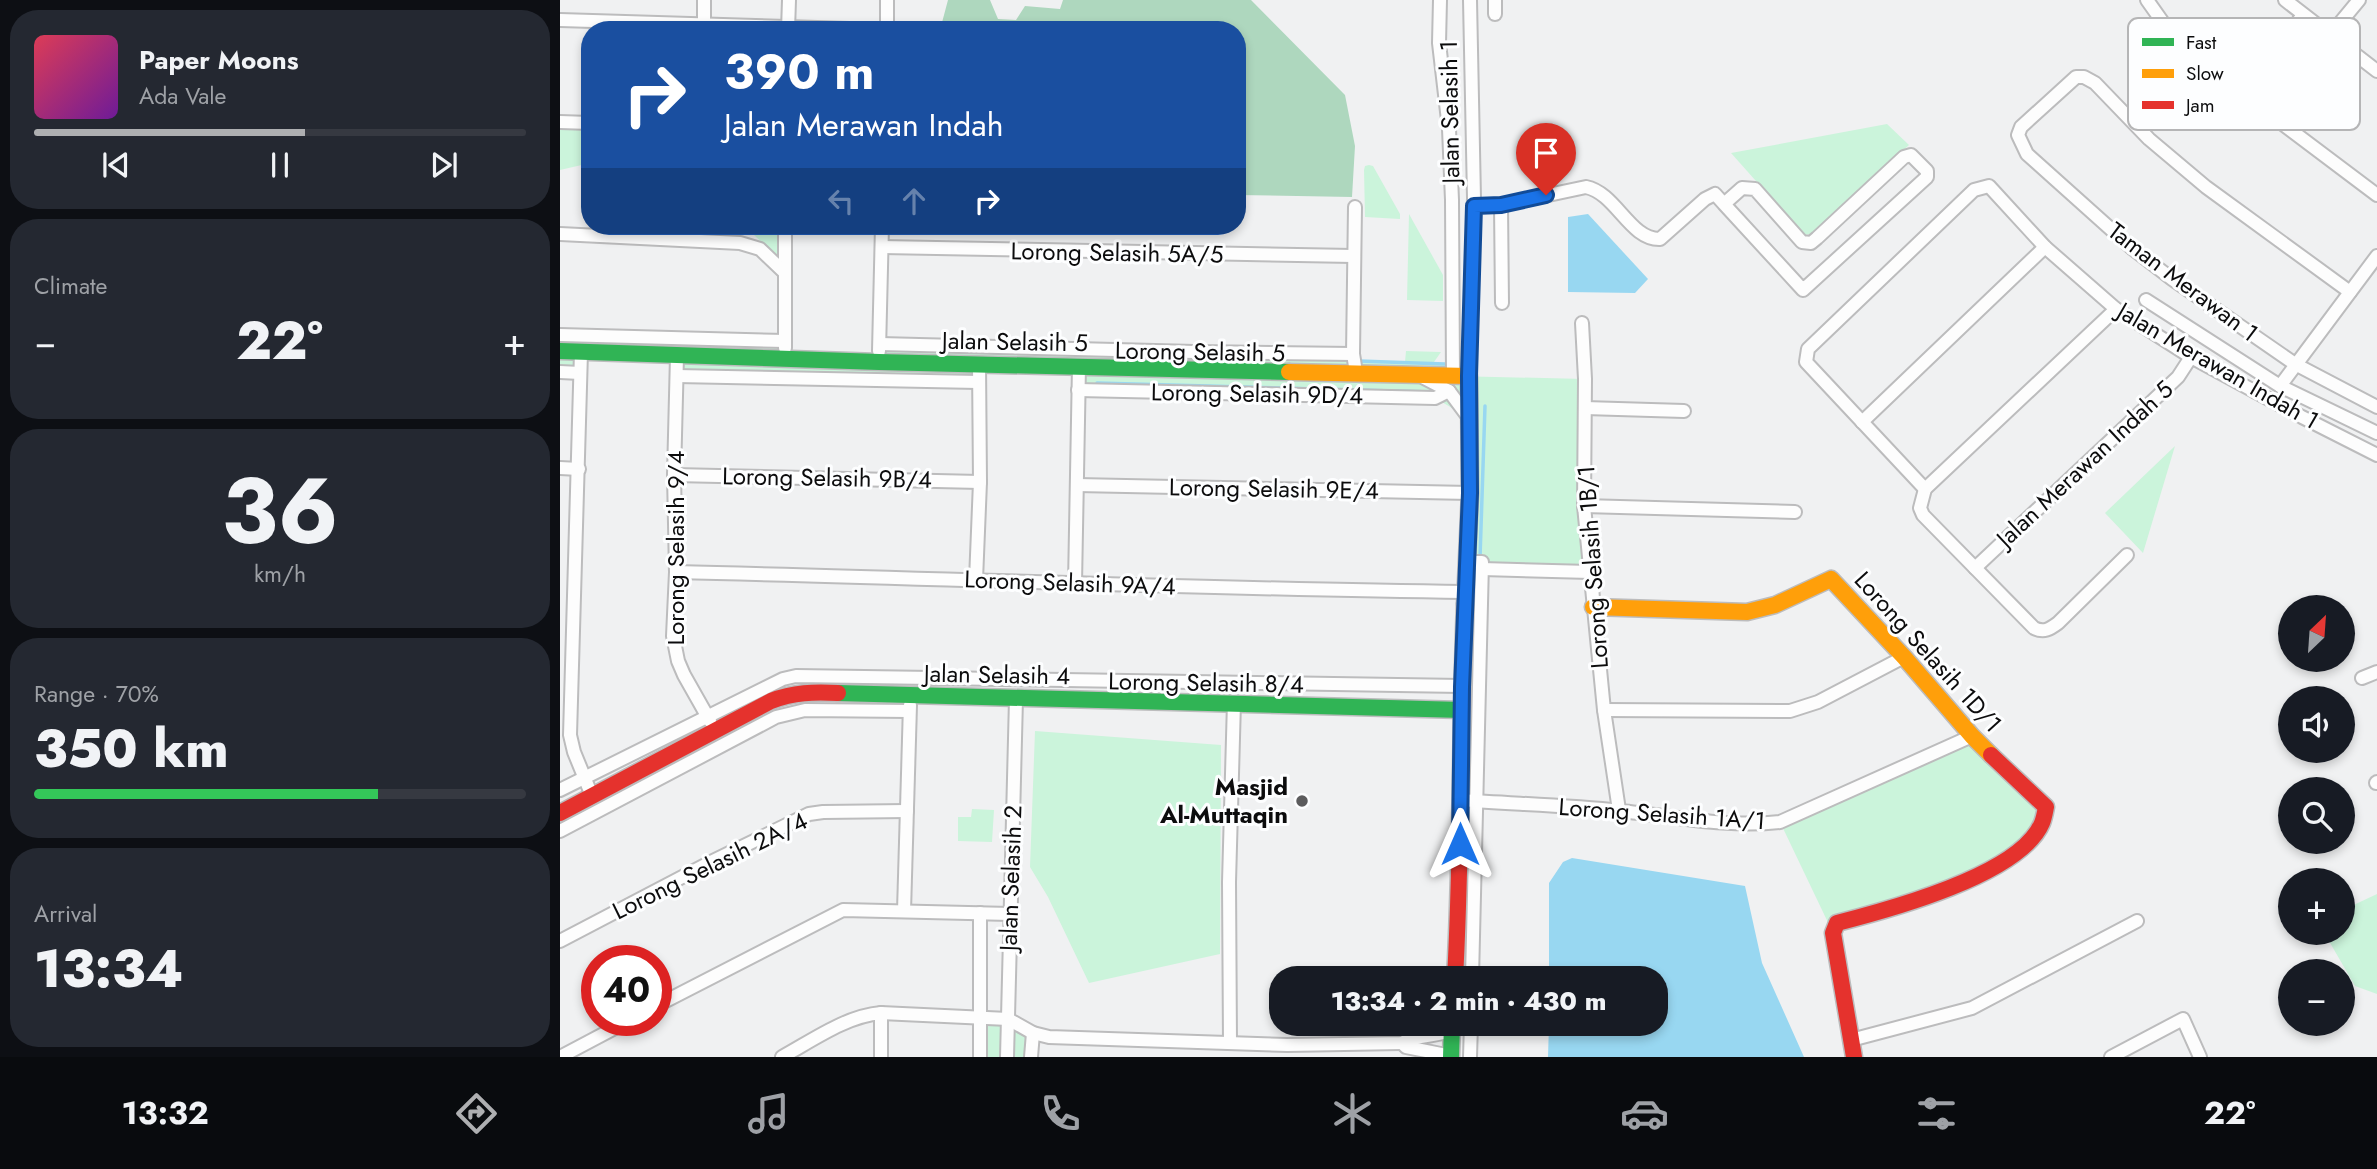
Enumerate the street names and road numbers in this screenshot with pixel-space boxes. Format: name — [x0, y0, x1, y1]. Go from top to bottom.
street label: Jalan Selasih 1 — [1431, 40, 1468, 187]
street label: Taman Merawan 1 — [2101, 213, 2266, 350]
street label: Lorong Selasih 5A/5 — [1010, 233, 1224, 272]
street label: Jalan Merawan Indah 1 — [2108, 292, 2326, 438]
street label: Jalan Selasih 5 — [939, 323, 1088, 360]
street label: Lorong Selasih 5 — [1115, 333, 1285, 370]
street label: Jalan Merawan Indah 5 — [1986, 372, 2181, 557]
street label: Lorong Selasih 9D/4 — [1151, 374, 1364, 413]
street label: Lorong Selasih 9/4 — [658, 450, 693, 646]
street label: Lorong Selasih 9B/4 — [722, 458, 932, 497]
street label: Lorong Selasih 1B/1 — [1568, 464, 1617, 670]
street label: Lorong Selasih 9E/4 — [1169, 469, 1379, 508]
street label: Lorong Selasih 9A/4 — [964, 561, 1176, 604]
street label: Lorong Selasih 1D/1 — [1846, 563, 2010, 740]
street label: Jalan Selasih 4 — [920, 656, 1071, 693]
street label: Lorong Selasih 8/4 — [1108, 663, 1304, 702]
street label: Lorong Selasih 1A/1 — [1557, 789, 1767, 838]
street label: Lorong Selasih 2A/4 — [606, 803, 813, 928]
street label: Jalan Selasih 2 — [990, 804, 1031, 955]

